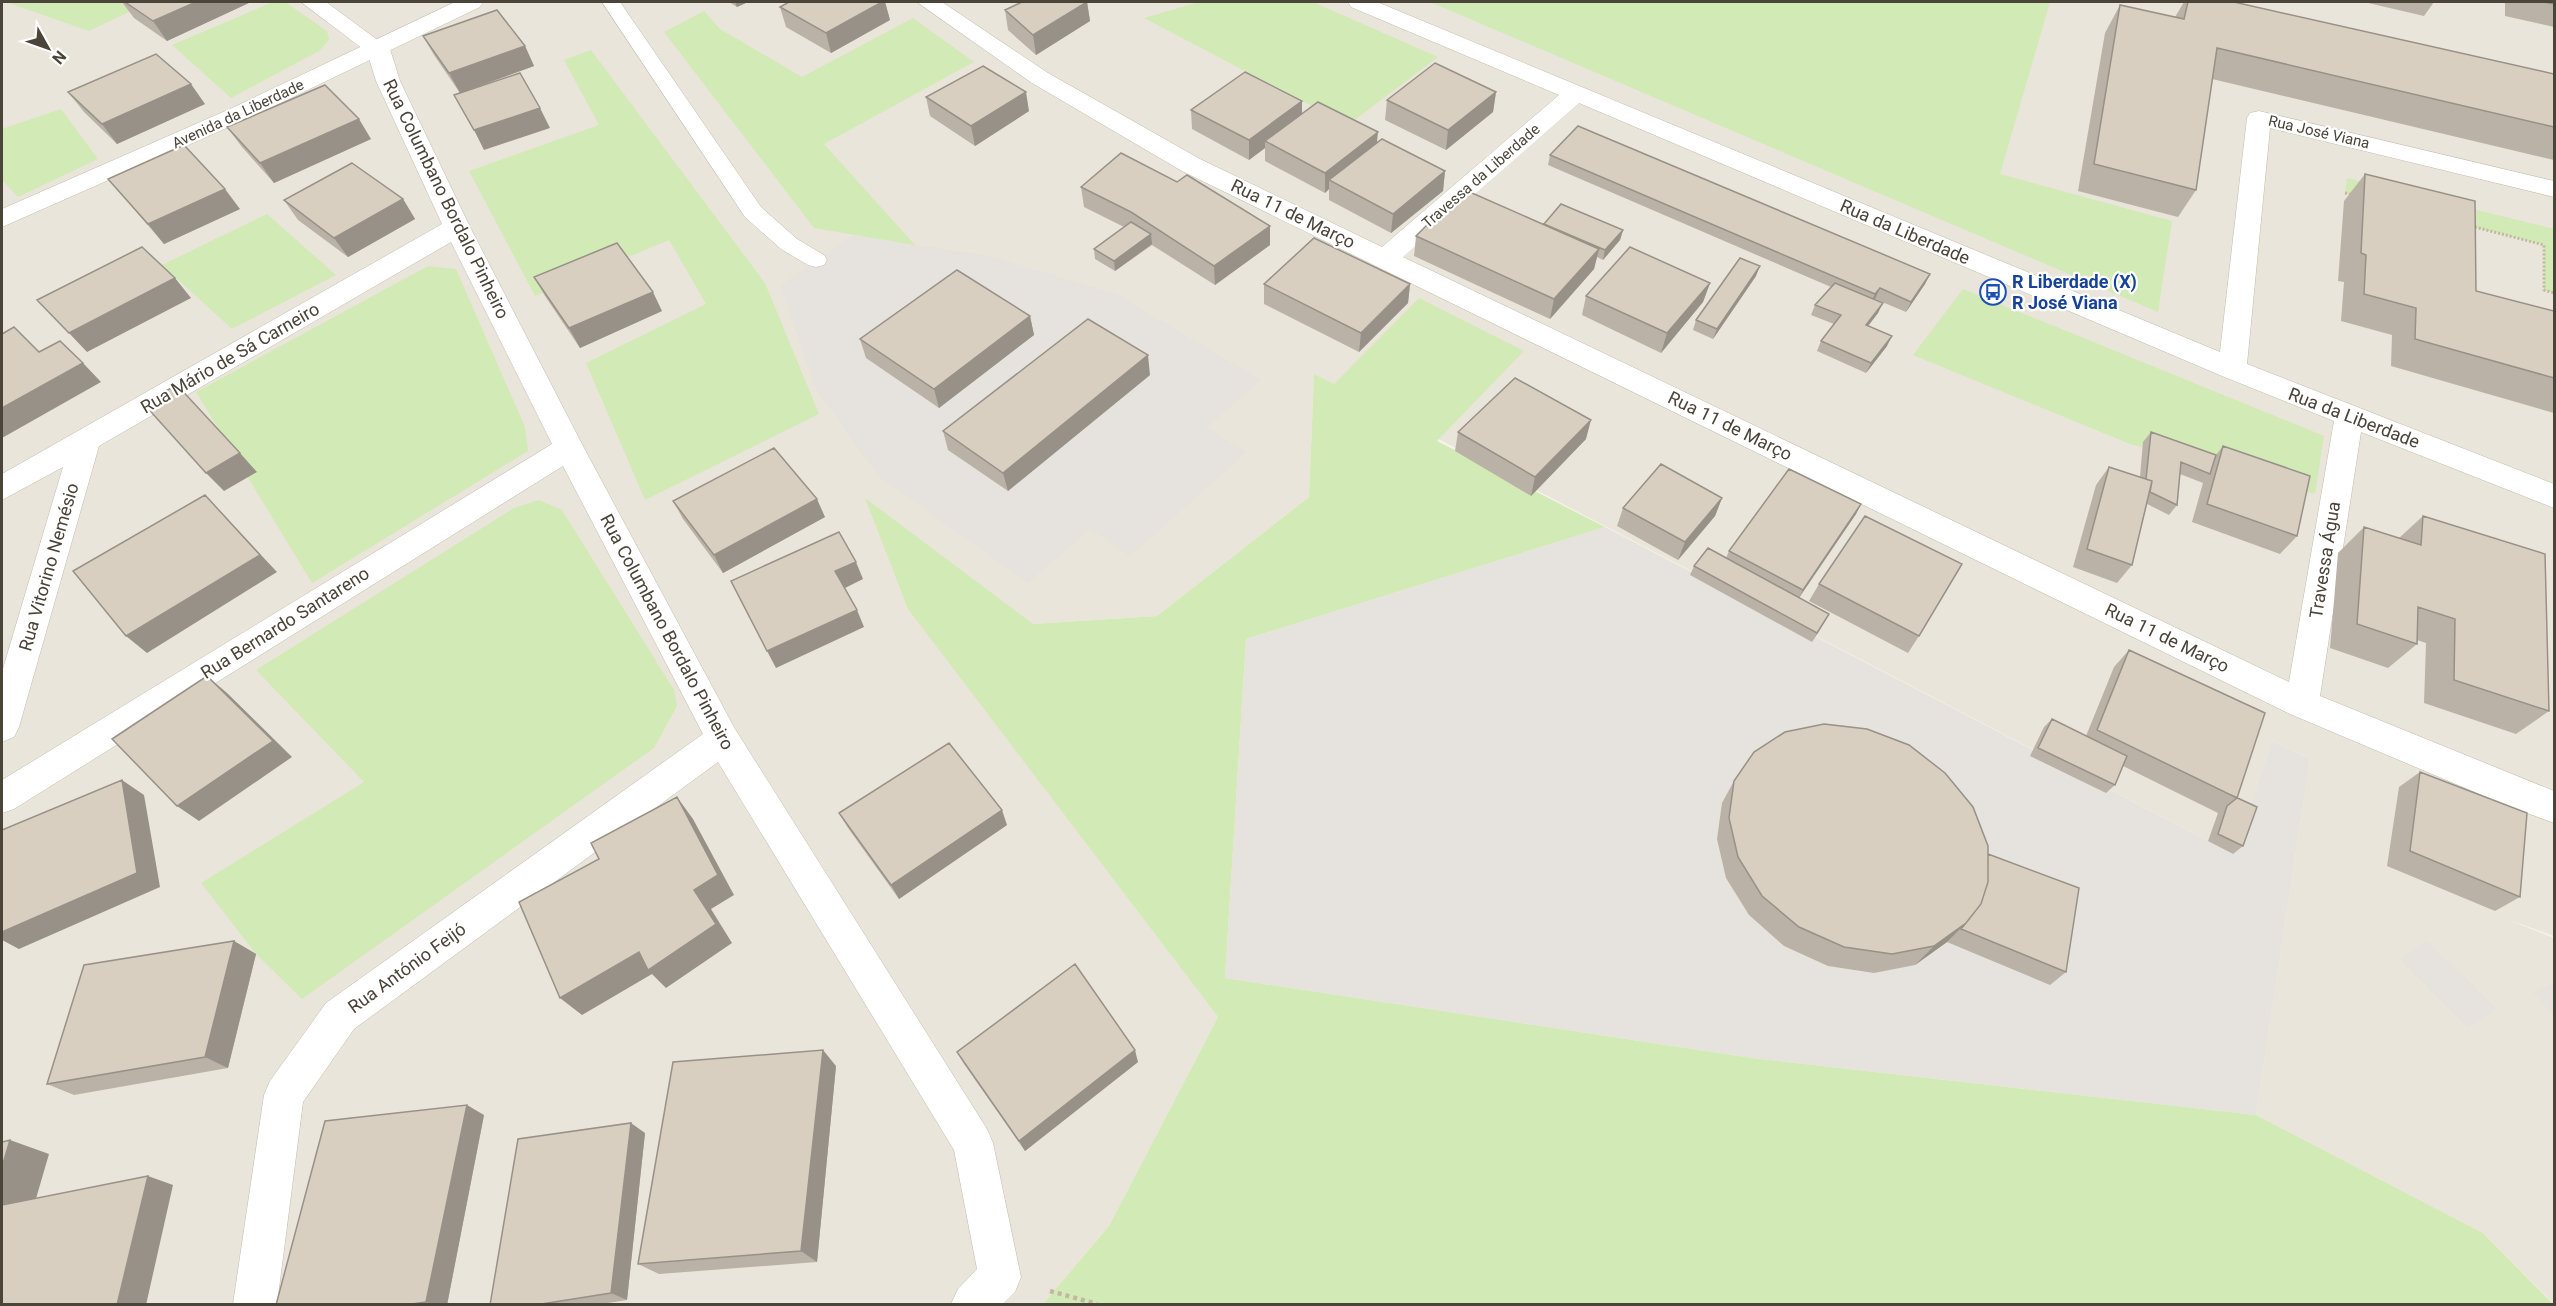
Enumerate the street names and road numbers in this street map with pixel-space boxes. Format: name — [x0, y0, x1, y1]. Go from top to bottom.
street label: Avenida da Liberdade — [169, 76, 307, 152]
street label: Rua Columbano Bordalo Pinheiro — [379, 76, 514, 322]
street label: Rua José Viana — [2267, 112, 2371, 152]
street label: Travessa da Liberdade — [1418, 120, 1544, 232]
street label: Rua 11 de Março — [1228, 174, 1359, 253]
street label: Rua da Liberdade — [1837, 195, 1973, 268]
street label: Rua Mário de Sá Carneiro — [137, 298, 323, 417]
street label: Rua da Liberdade — [2286, 383, 2423, 452]
street label: Rua 11 de Março — [1665, 386, 1796, 465]
street label: Rua Vitorino Nemésio — [14, 480, 83, 653]
street label: Travessa Água — [2305, 500, 2344, 620]
street label: Rua Columbano Bordalo Pinheiro — [596, 510, 739, 753]
street label: Rua Bernardo Santareno — [197, 562, 373, 683]
street label: Rua 11 de Março — [2102, 598, 2233, 677]
street label: Rua António Feijó — [344, 918, 470, 1017]

